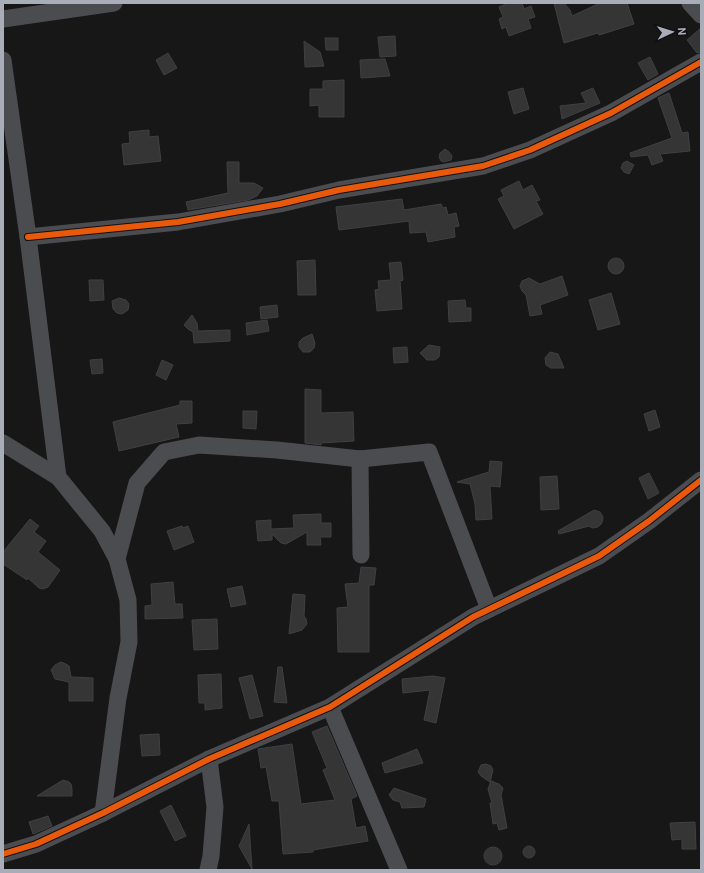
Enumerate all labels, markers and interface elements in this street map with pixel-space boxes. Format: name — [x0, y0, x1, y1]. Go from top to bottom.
north arrow — [652, 12, 692, 52]
text: N — [675, 27, 688, 36]

